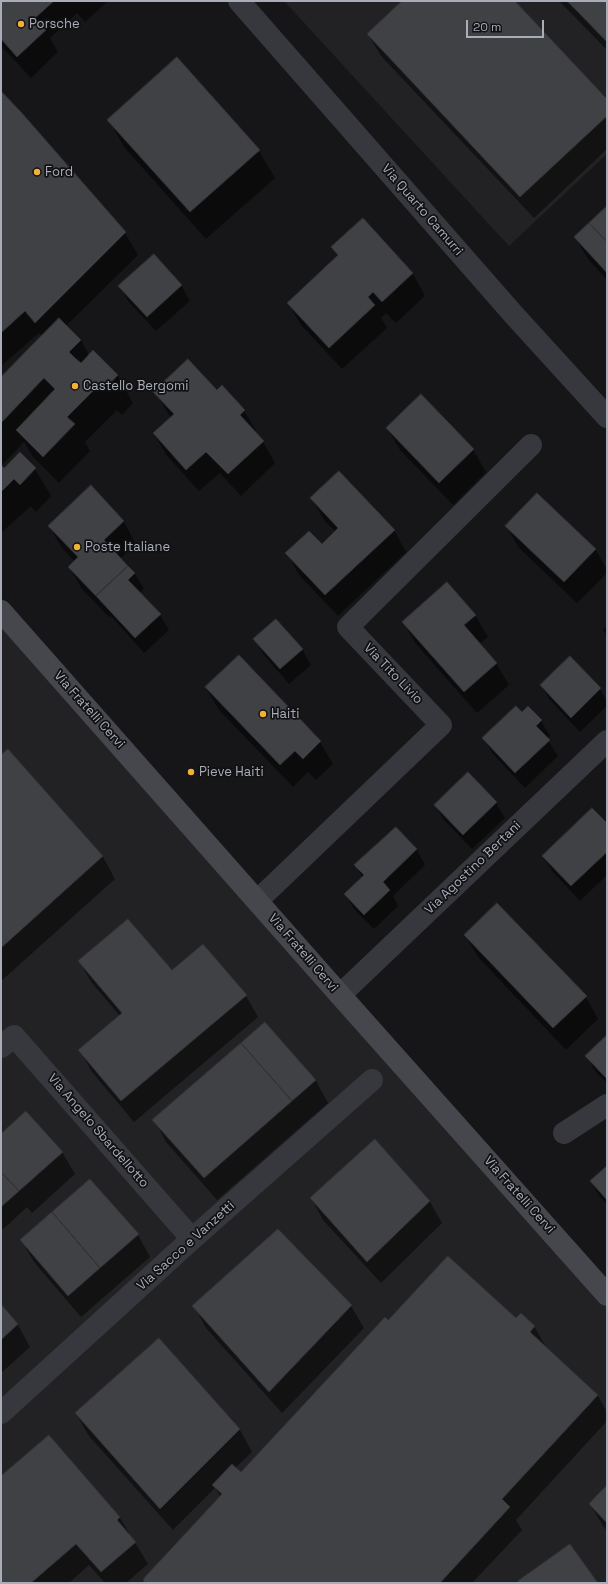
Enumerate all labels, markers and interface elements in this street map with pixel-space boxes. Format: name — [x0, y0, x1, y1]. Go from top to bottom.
scale bar — [468, 12, 546, 38]
place label: Porsche — [29, 16, 80, 32]
marker: Porsche — [16, 19, 26, 29]
text: 20 m — [473, 19, 501, 35]
street label: Via Quarto Camurri — [378, 161, 466, 259]
place label: Ford — [45, 164, 73, 180]
marker: Ford — [32, 167, 42, 177]
place label: Castello Bergomi — [83, 378, 188, 394]
marker: Castello Bergomi — [70, 381, 80, 391]
place label: Poste Italiane — [85, 539, 170, 555]
marker: Poste Italiane — [72, 542, 82, 552]
street label: Via Tito Livio — [360, 640, 426, 708]
street label: Via Fratelli Cervi — [50, 668, 128, 752]
place label: Haiti — [271, 706, 299, 722]
marker: Haiti — [258, 709, 268, 719]
place label: Pieve Haiti — [199, 764, 264, 780]
marker: Pieve Haiti — [186, 767, 196, 777]
street label: Via Agostino Bertani — [422, 818, 524, 918]
street label: Via Fratelli Cervi — [265, 911, 341, 995]
street label: Via Angelo Sbardellotto — [44, 1071, 152, 1191]
street label: Via Fratelli Cervi — [480, 1153, 558, 1237]
street label: Via Sacco e Vanzetti — [134, 1198, 238, 1294]

